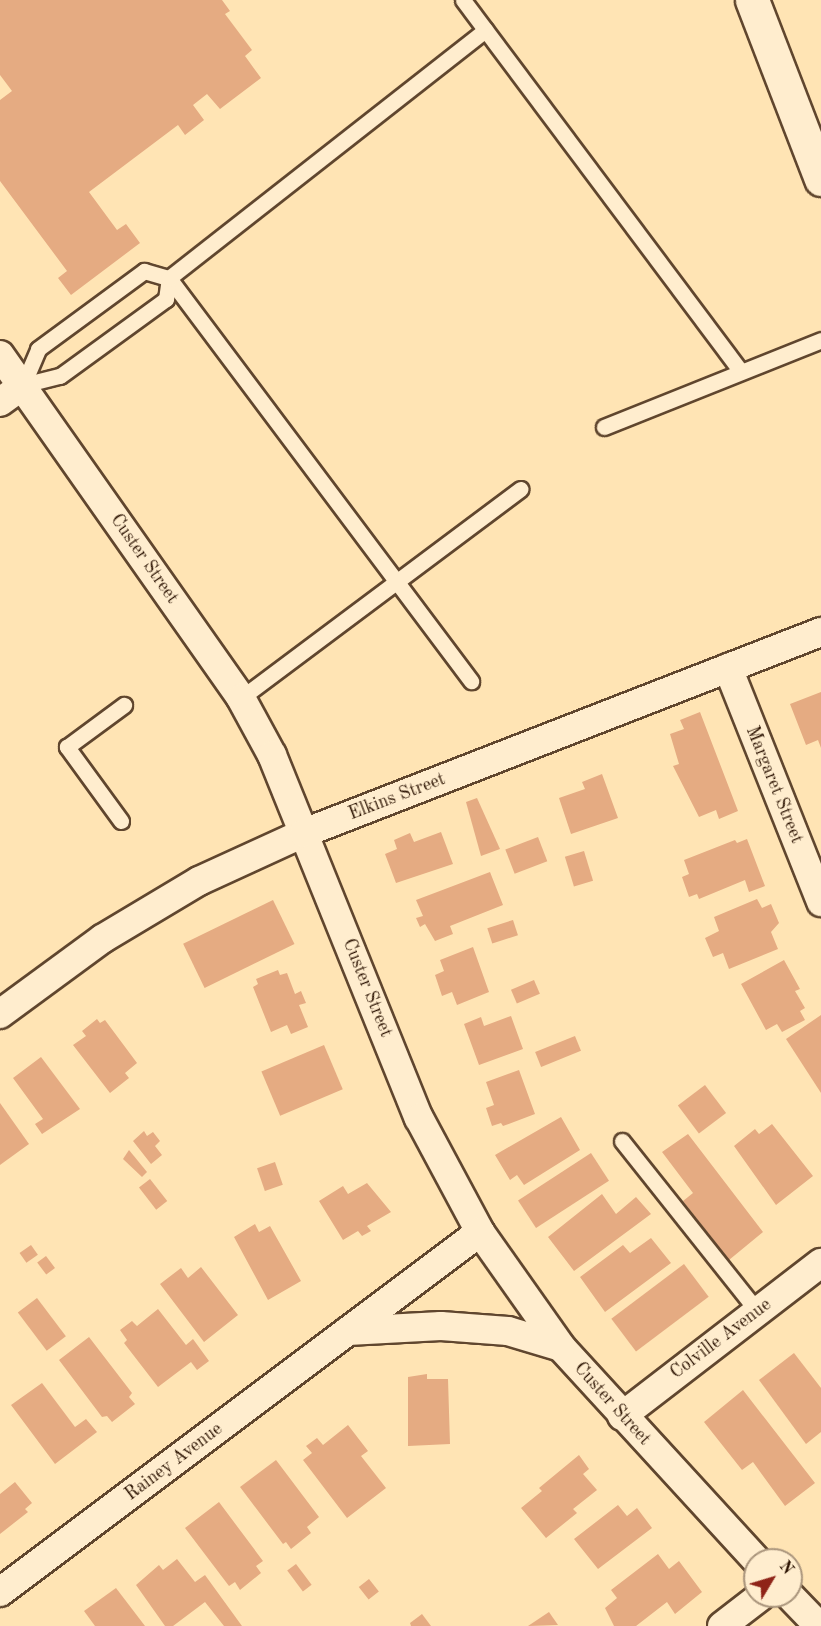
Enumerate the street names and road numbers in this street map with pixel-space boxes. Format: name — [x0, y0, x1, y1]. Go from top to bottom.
street label: Custer Street — [105, 510, 183, 608]
street label: Margaret Street — [741, 723, 807, 847]
street label: Elkins Street — [346, 769, 448, 825]
street label: Custer Street — [337, 936, 397, 1040]
street label: Colville Avenue — [666, 1294, 776, 1384]
street label: Custer Street — [569, 1358, 655, 1450]
street label: Rainey Avenue — [121, 1418, 227, 1506]

